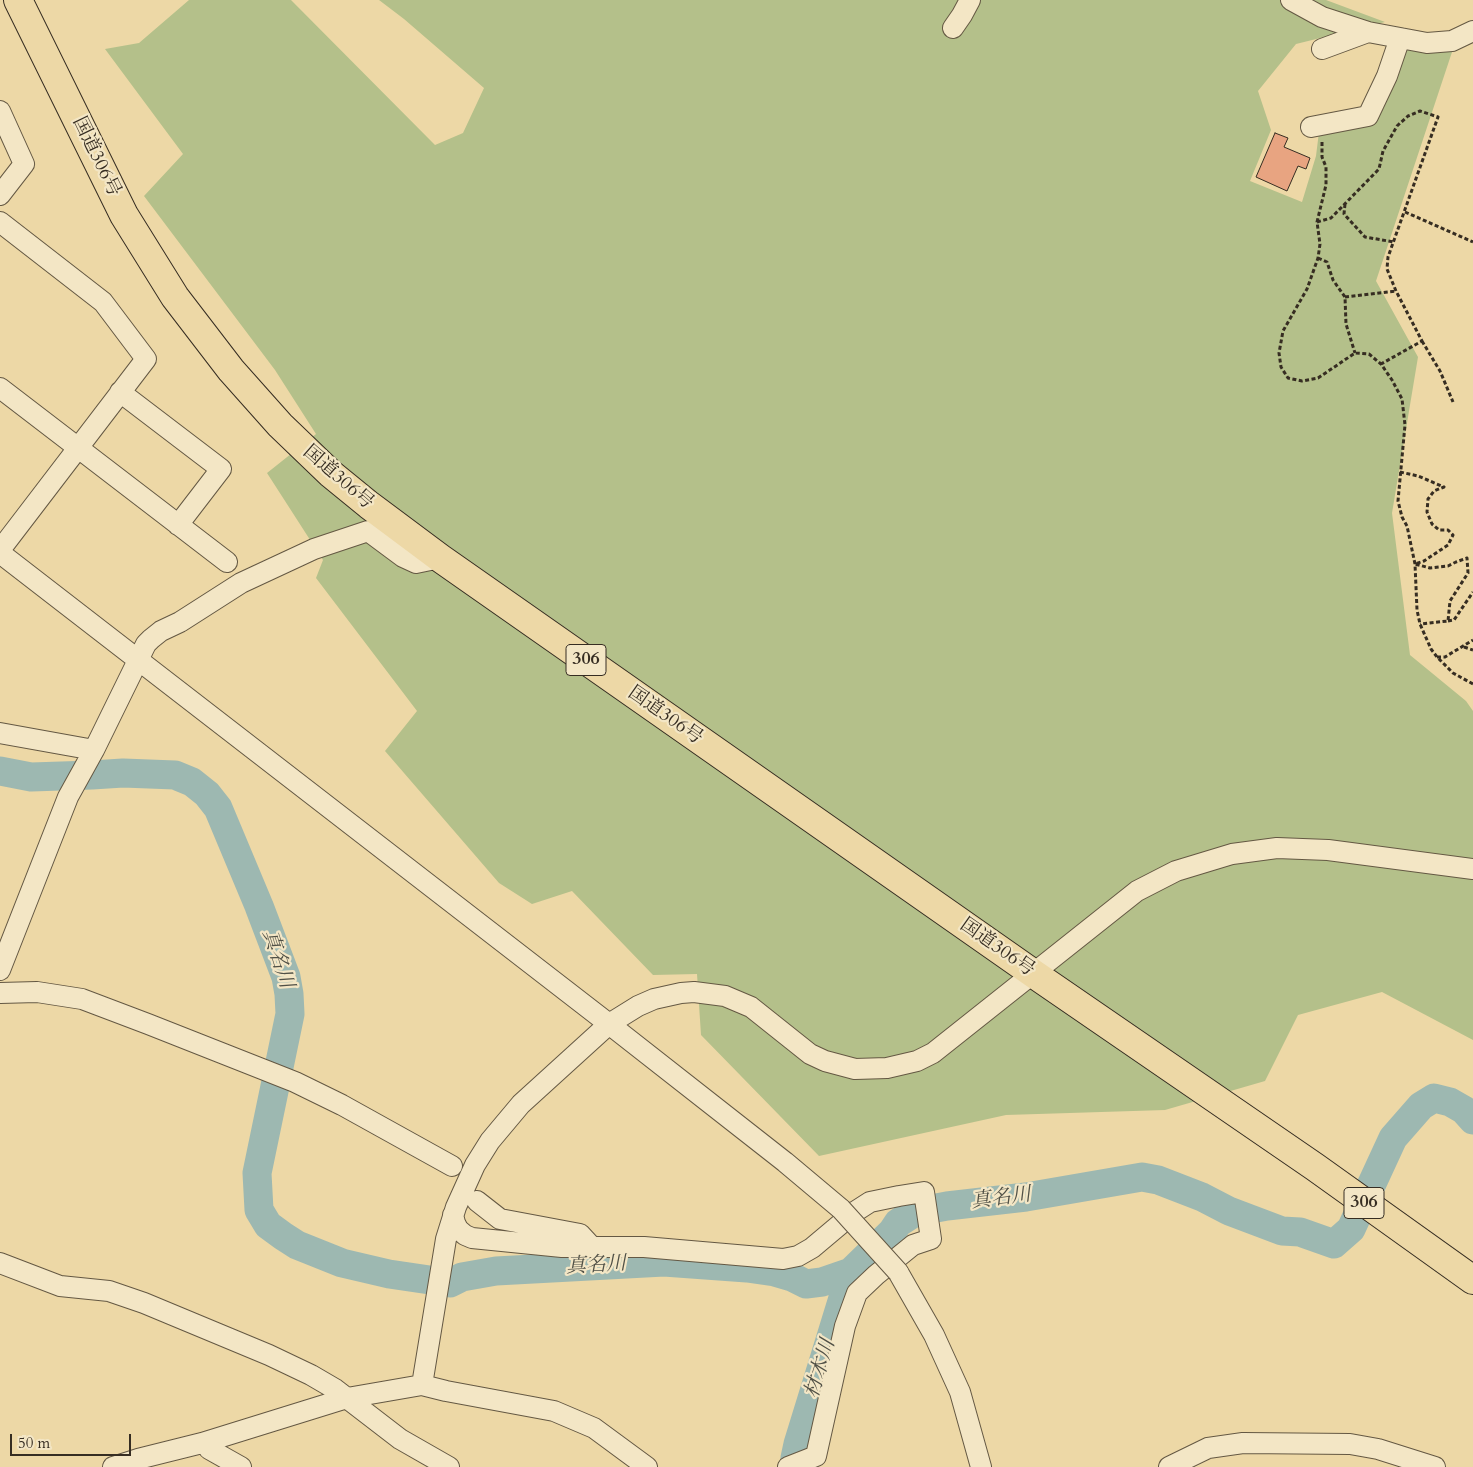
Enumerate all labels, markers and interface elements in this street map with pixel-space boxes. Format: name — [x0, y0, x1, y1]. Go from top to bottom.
street label: 国道306号 — [67, 113, 125, 201]
street label: 国道306号 — [298, 441, 378, 515]
road number: 306 — [566, 644, 606, 676]
street label: 国道306号 — [623, 682, 707, 750]
street label: 国道306号 — [955, 914, 1039, 982]
water label: 真名川 — [256, 927, 298, 991]
water label: 真名川 — [970, 1183, 1032, 1215]
road number: 306 — [1344, 1188, 1384, 1218]
water label: 真名川 — [565, 1252, 627, 1280]
water label: 材木川 — [801, 1337, 841, 1401]
scale bar — [12, 1424, 134, 1456]
text: 50 m — [18, 1433, 50, 1453]

